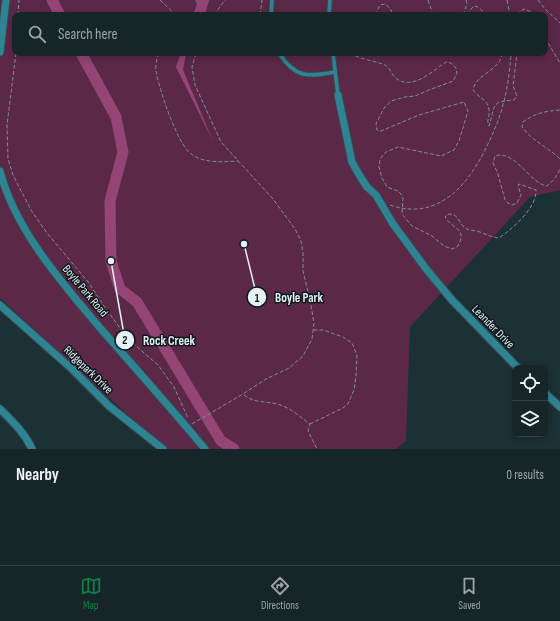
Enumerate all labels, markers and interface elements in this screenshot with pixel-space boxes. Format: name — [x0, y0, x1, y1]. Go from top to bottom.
search box — [12, 12, 548, 56]
icon: search — [26, 23, 48, 45]
text: Search here — [58, 25, 118, 44]
street label: Boyle Park Road — [59, 262, 111, 320]
callout: Boyle Park — [247, 285, 331, 310]
text: Boyle Park — [275, 290, 323, 306]
text: 1 — [255, 291, 260, 306]
street label: Leander Drive — [468, 302, 518, 352]
callout: Rock Creek — [115, 328, 203, 353]
text: 2 — [122, 333, 128, 348]
text: Rock Creek — [143, 333, 196, 349]
street label: Ridgepark Drive — [60, 343, 116, 397]
map controls — [512, 365, 548, 437]
button: locate — [512, 365, 548, 401]
button: layers — [512, 401, 548, 437]
text: Nearby — [16, 465, 59, 485]
text: 0 results — [506, 467, 544, 483]
tab: Map — [80, 575, 102, 612]
tab: Directions — [261, 575, 299, 612]
tab: Saved — [458, 575, 480, 612]

